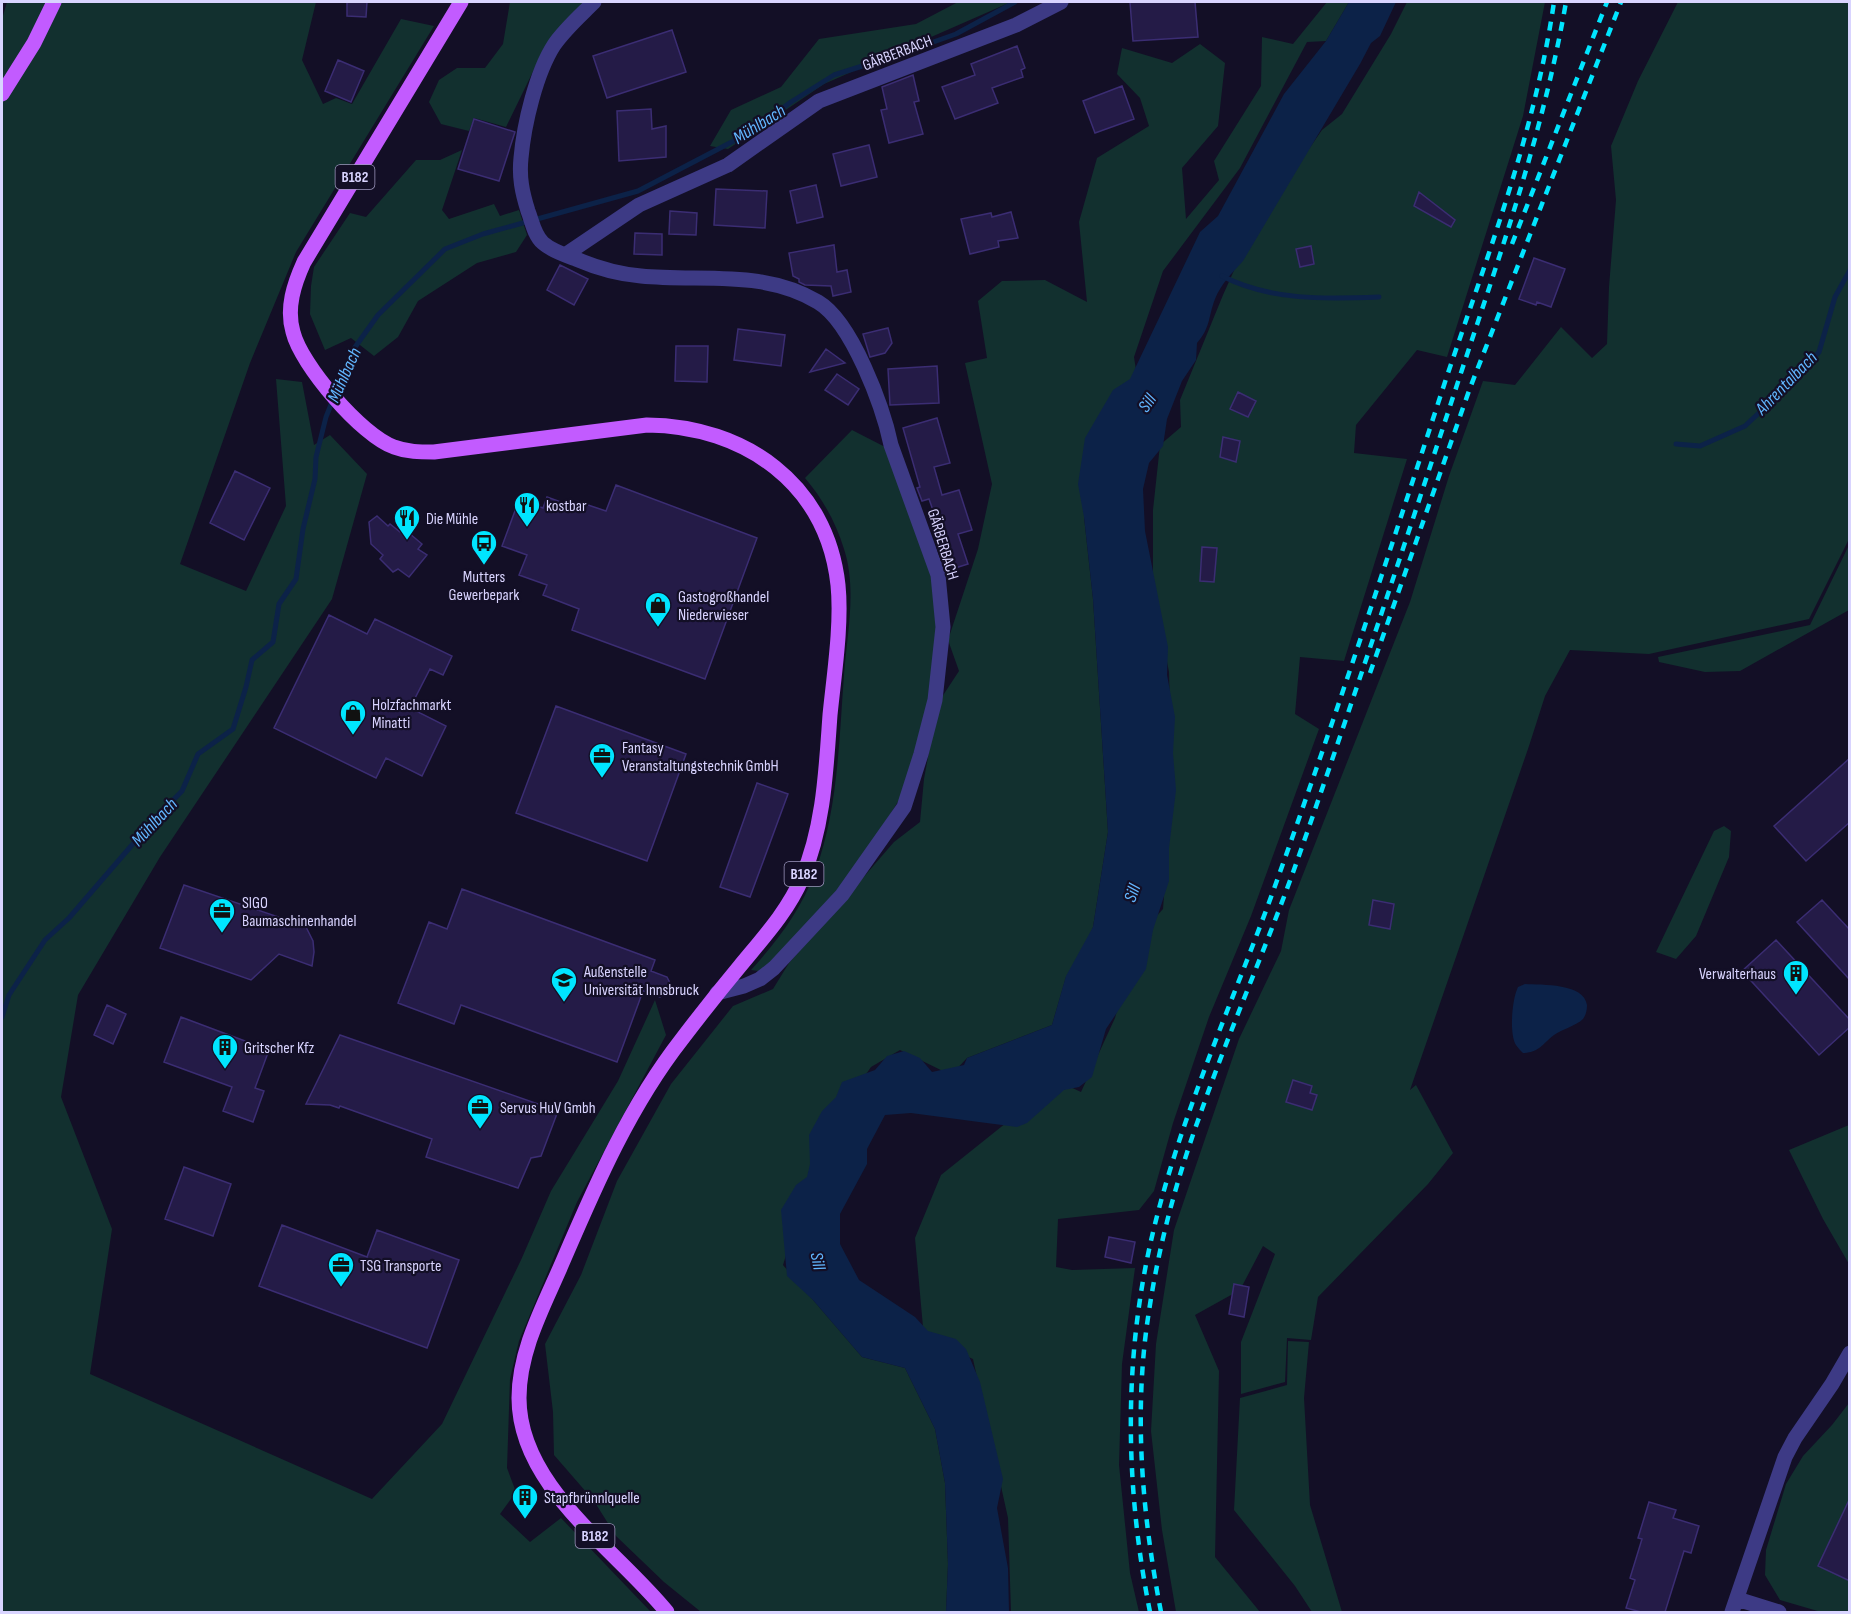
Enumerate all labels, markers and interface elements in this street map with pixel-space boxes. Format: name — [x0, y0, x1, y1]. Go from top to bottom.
street label: GÄRBERBACH — [860, 31, 935, 75]
water label: Mühlbach — [729, 100, 790, 149]
road number: B182 — [336, 165, 374, 189]
water label: Mühlbach — [323, 344, 366, 406]
water label: Ahrentalbach — [1750, 347, 1822, 420]
water label: Sill — [1134, 390, 1161, 416]
restaurant icon: kostbar — [512, 490, 542, 528]
place label: kostbar — [546, 497, 587, 516]
restaurant icon: Die Mühle — [392, 503, 422, 541]
street label: GÄRBERBACH — [923, 507, 962, 582]
place label: Die Mühle — [426, 510, 478, 529]
bus stop icon: Mutters Gewerbepark — [469, 528, 499, 566]
place label: Mutters Gewerbepark — [449, 568, 519, 605]
place label: Gastogroßhandel Niederwieser — [678, 588, 769, 625]
shop icon: Gastogroßhandel Niederwieser — [643, 590, 673, 628]
place label: Holzfachmarkt Minatti — [372, 696, 451, 733]
shop icon: Holzfachmarkt Minatti — [338, 698, 368, 736]
place label: Fantasy Veranstaltungstechnik GmbH — [622, 739, 779, 776]
office icon: Fantasy Veranstaltungstechnik GmbH — [587, 741, 617, 779]
water label: Mühlbach — [127, 794, 182, 851]
road number: B182 — [784, 862, 824, 886]
water label: Sill — [1120, 881, 1145, 905]
place label: SIGO Baumaschinenhandel — [242, 894, 357, 931]
office icon: SIGO Baumaschinenhandel — [207, 896, 237, 934]
building icon: Verwalterhaus — [1781, 958, 1811, 996]
place label: Außenstelle Universität Innsbruck — [583, 963, 699, 1000]
school or university icon: Außenstelle Universität Innsbruck — [549, 965, 579, 1003]
place label: Verwalterhaus — [1699, 965, 1776, 984]
building icon: Gritscher Kfz — [210, 1032, 240, 1070]
place label: Gritscher Kfz — [244, 1039, 315, 1058]
office icon: Servus HuV Gmbh — [465, 1092, 495, 1130]
place label: Servus HuV Gmbh — [500, 1099, 596, 1118]
office icon: TSG Transporte — [326, 1250, 356, 1288]
water label: Sill — [806, 1251, 830, 1272]
place label: TSG Transporte — [360, 1257, 441, 1276]
building icon: Stapfbrünnlquelle — [510, 1482, 540, 1520]
place label: Stapfbrünnlquelle — [544, 1489, 640, 1508]
road number: B182 — [576, 1524, 614, 1548]

